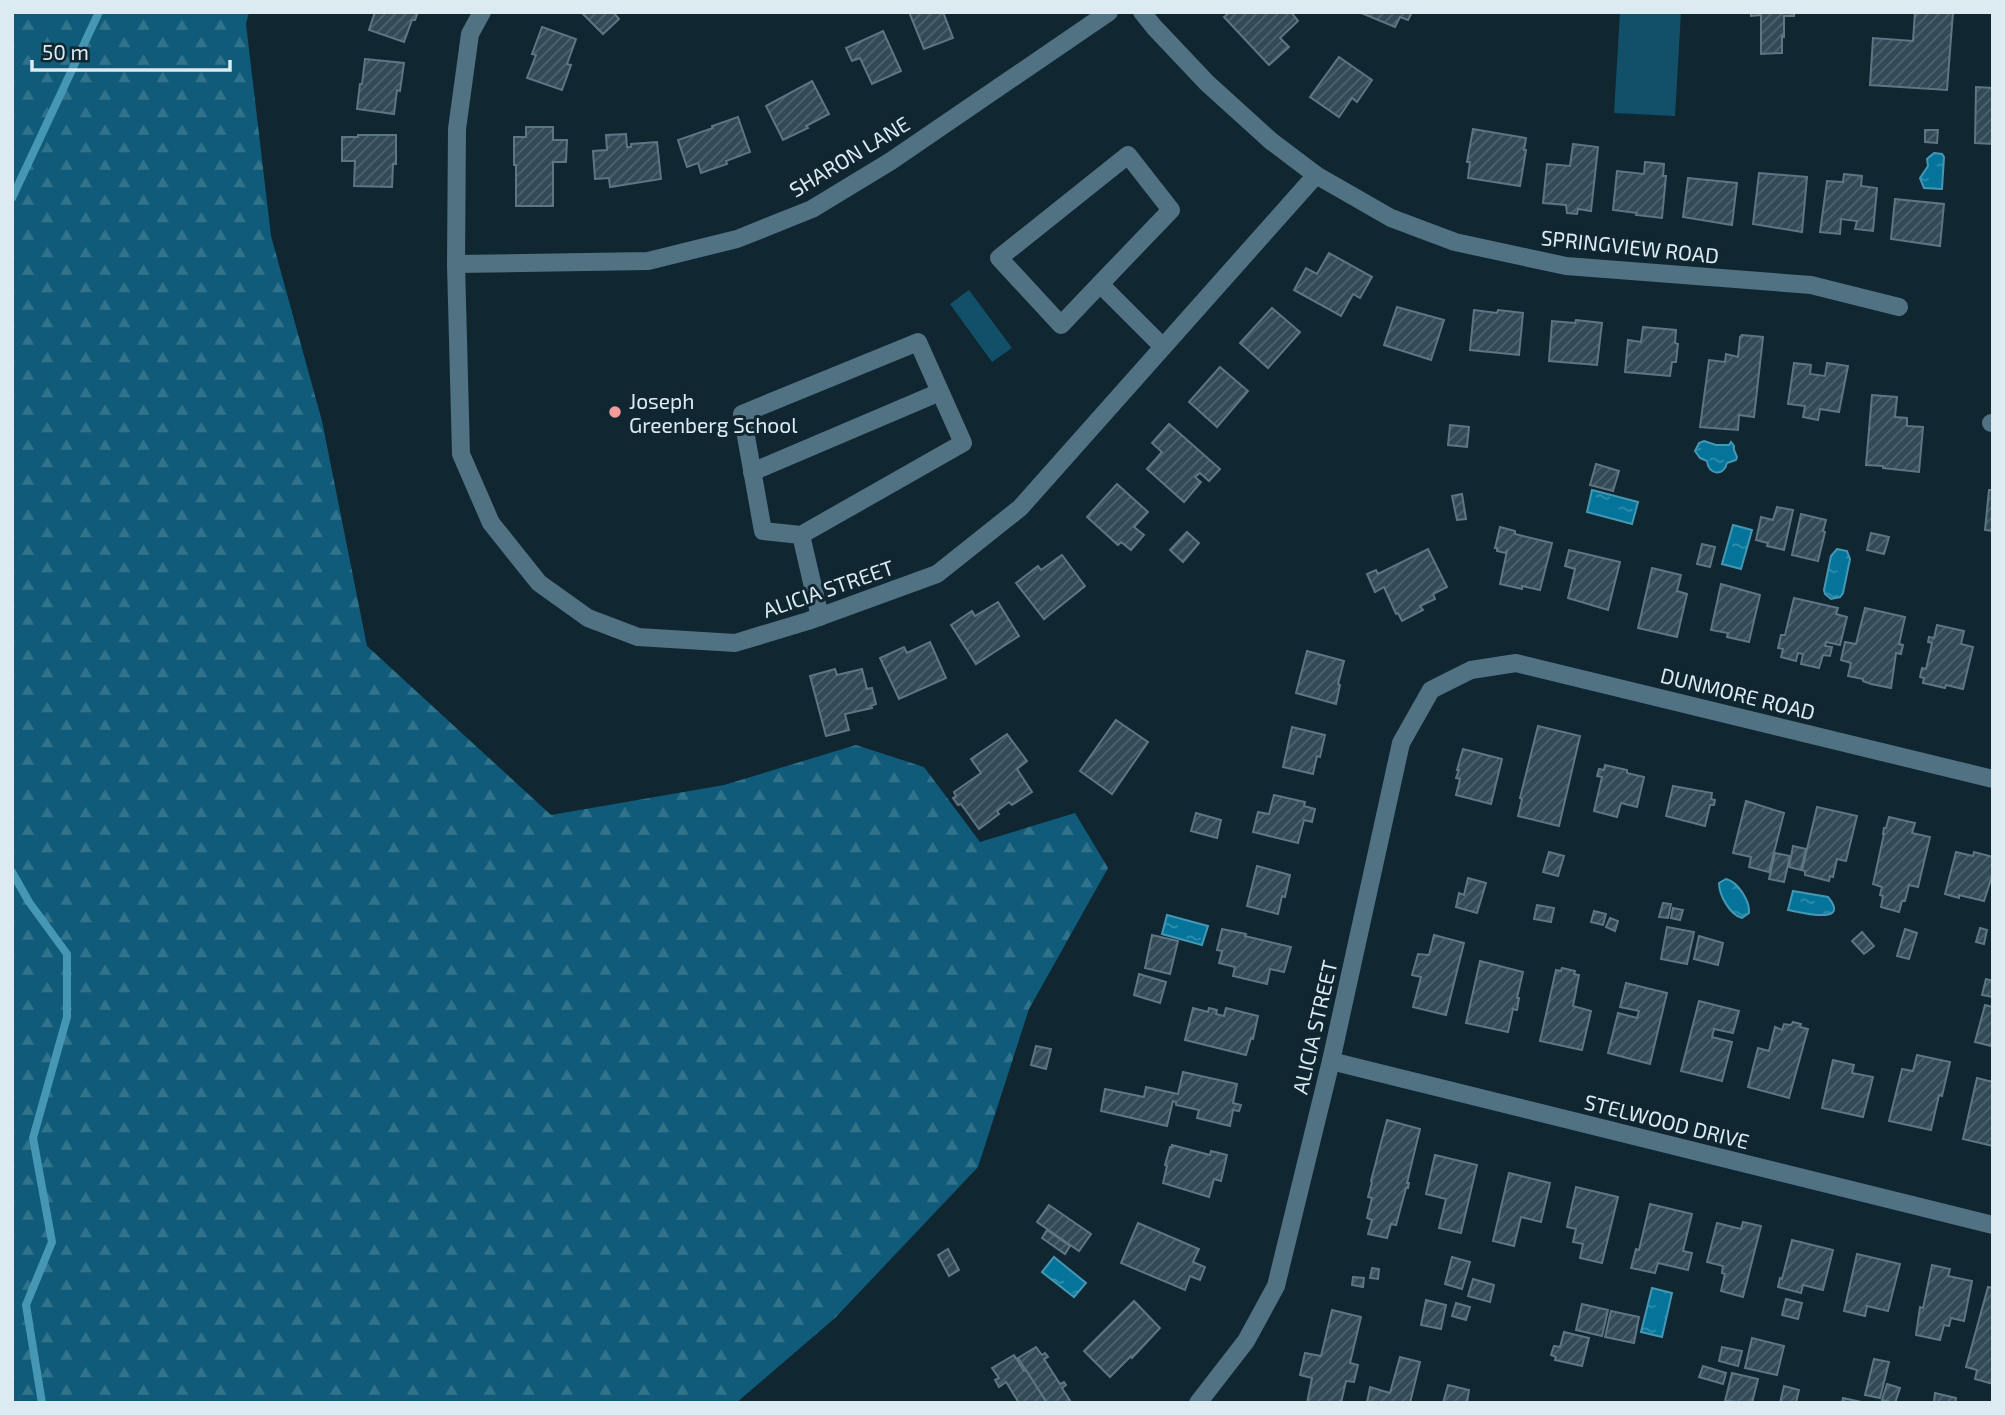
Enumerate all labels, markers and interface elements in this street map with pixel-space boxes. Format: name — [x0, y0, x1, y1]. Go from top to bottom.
scale bar — [32, 28, 229, 72]
text: 50 m — [42, 39, 89, 64]
street label: SHARON LANE — [784, 110, 914, 202]
street label: SPRINGVIEW ROAD — [1540, 224, 1720, 268]
place label: Joseph Greenberg School — [629, 388, 798, 437]
marker: Joseph Greenberg School — [607, 404, 623, 420]
street label: ALICIA STREET — [759, 554, 897, 622]
street label: DUNMORE ROAD — [1658, 662, 1818, 724]
street label: ALICIA STREET — [1286, 958, 1342, 1096]
street label: STELWOOD DRIVE — [1582, 1088, 1752, 1154]

